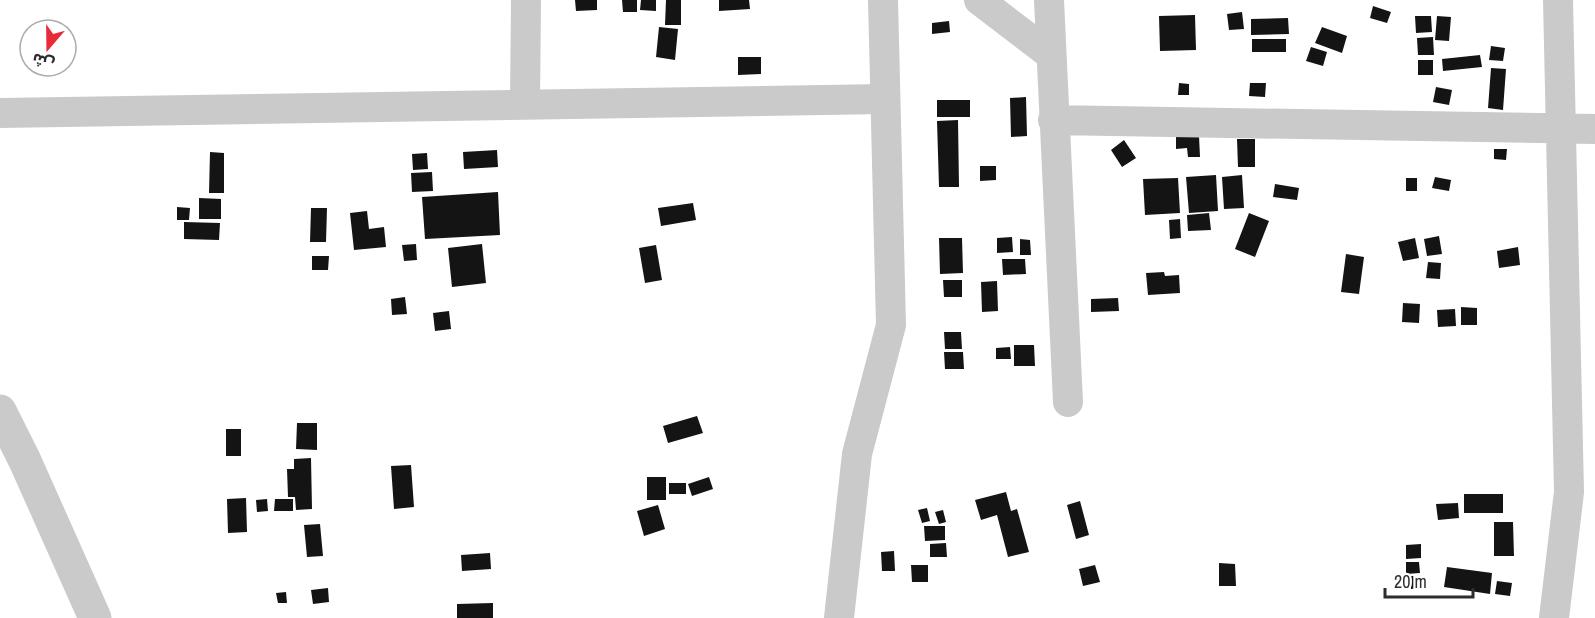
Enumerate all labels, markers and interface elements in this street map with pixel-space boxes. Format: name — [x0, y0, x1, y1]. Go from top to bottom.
north arrow — [18, 18, 78, 78]
text: ش — [29, 48, 57, 76]
scale bar — [1385, 561, 1474, 599]
text: 20 m — [1394, 569, 1427, 594]

